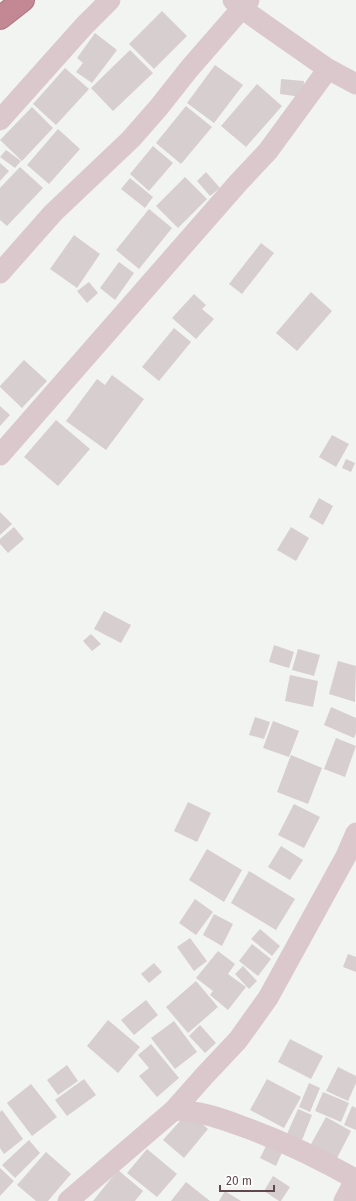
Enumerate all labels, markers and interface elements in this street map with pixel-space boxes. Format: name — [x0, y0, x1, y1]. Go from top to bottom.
scale bar — [220, 1167, 274, 1193]
text: 20 m — [226, 1174, 252, 1188]

